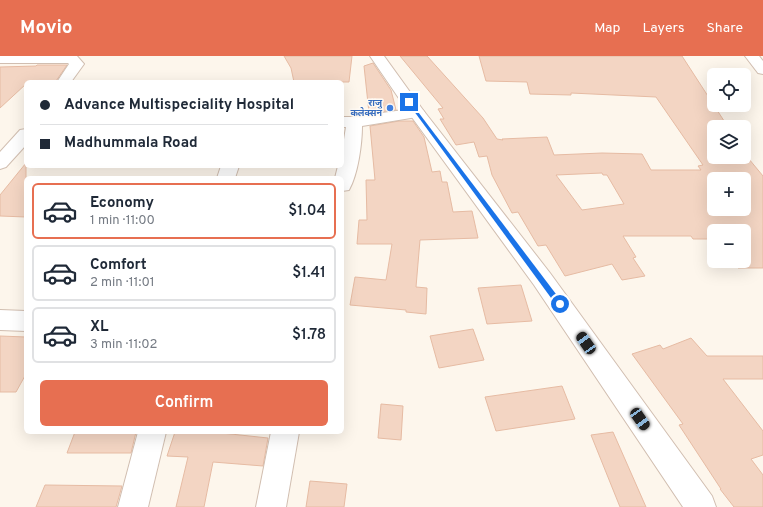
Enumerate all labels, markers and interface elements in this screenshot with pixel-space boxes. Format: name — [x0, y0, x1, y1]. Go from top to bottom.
text: Movio — [20, 16, 73, 40]
text: Map — [594, 20, 620, 37]
text: Layers — [642, 20, 684, 37]
text: Share — [706, 20, 743, 37]
map controls — [707, 68, 751, 268]
button: locate — [707, 68, 751, 112]
route end — [400, 93, 418, 111]
text: Advance Multispeciality Hospital — [64, 96, 294, 115]
place label: राजु कलेक्सन — [350, 98, 383, 119]
marker: राजु कलेक्सन — [385, 103, 395, 113]
button: layers — [707, 120, 751, 164]
text: Madhummala Road — [64, 134, 198, 153]
button: + — [707, 172, 751, 216]
icon: car — [42, 193, 78, 229]
text: Economy — [90, 194, 154, 213]
text: $1.04 — [288, 202, 326, 221]
text: 1 min · 11:00 — [90, 213, 155, 229]
button: − — [707, 224, 751, 268]
icon: car — [42, 255, 78, 291]
text: Comfort — [90, 256, 147, 275]
text: $1.41 — [292, 264, 326, 283]
text: 2 min · 11:01 — [90, 275, 155, 291]
route start — [551, 295, 569, 313]
icon: car — [42, 317, 78, 353]
text: XL — [90, 318, 108, 337]
text: $1.78 — [292, 326, 326, 345]
car — [574, 330, 598, 356]
text: 3 min · 11:02 — [90, 337, 158, 353]
button: Confirm — [40, 380, 328, 426]
car — [628, 406, 652, 432]

